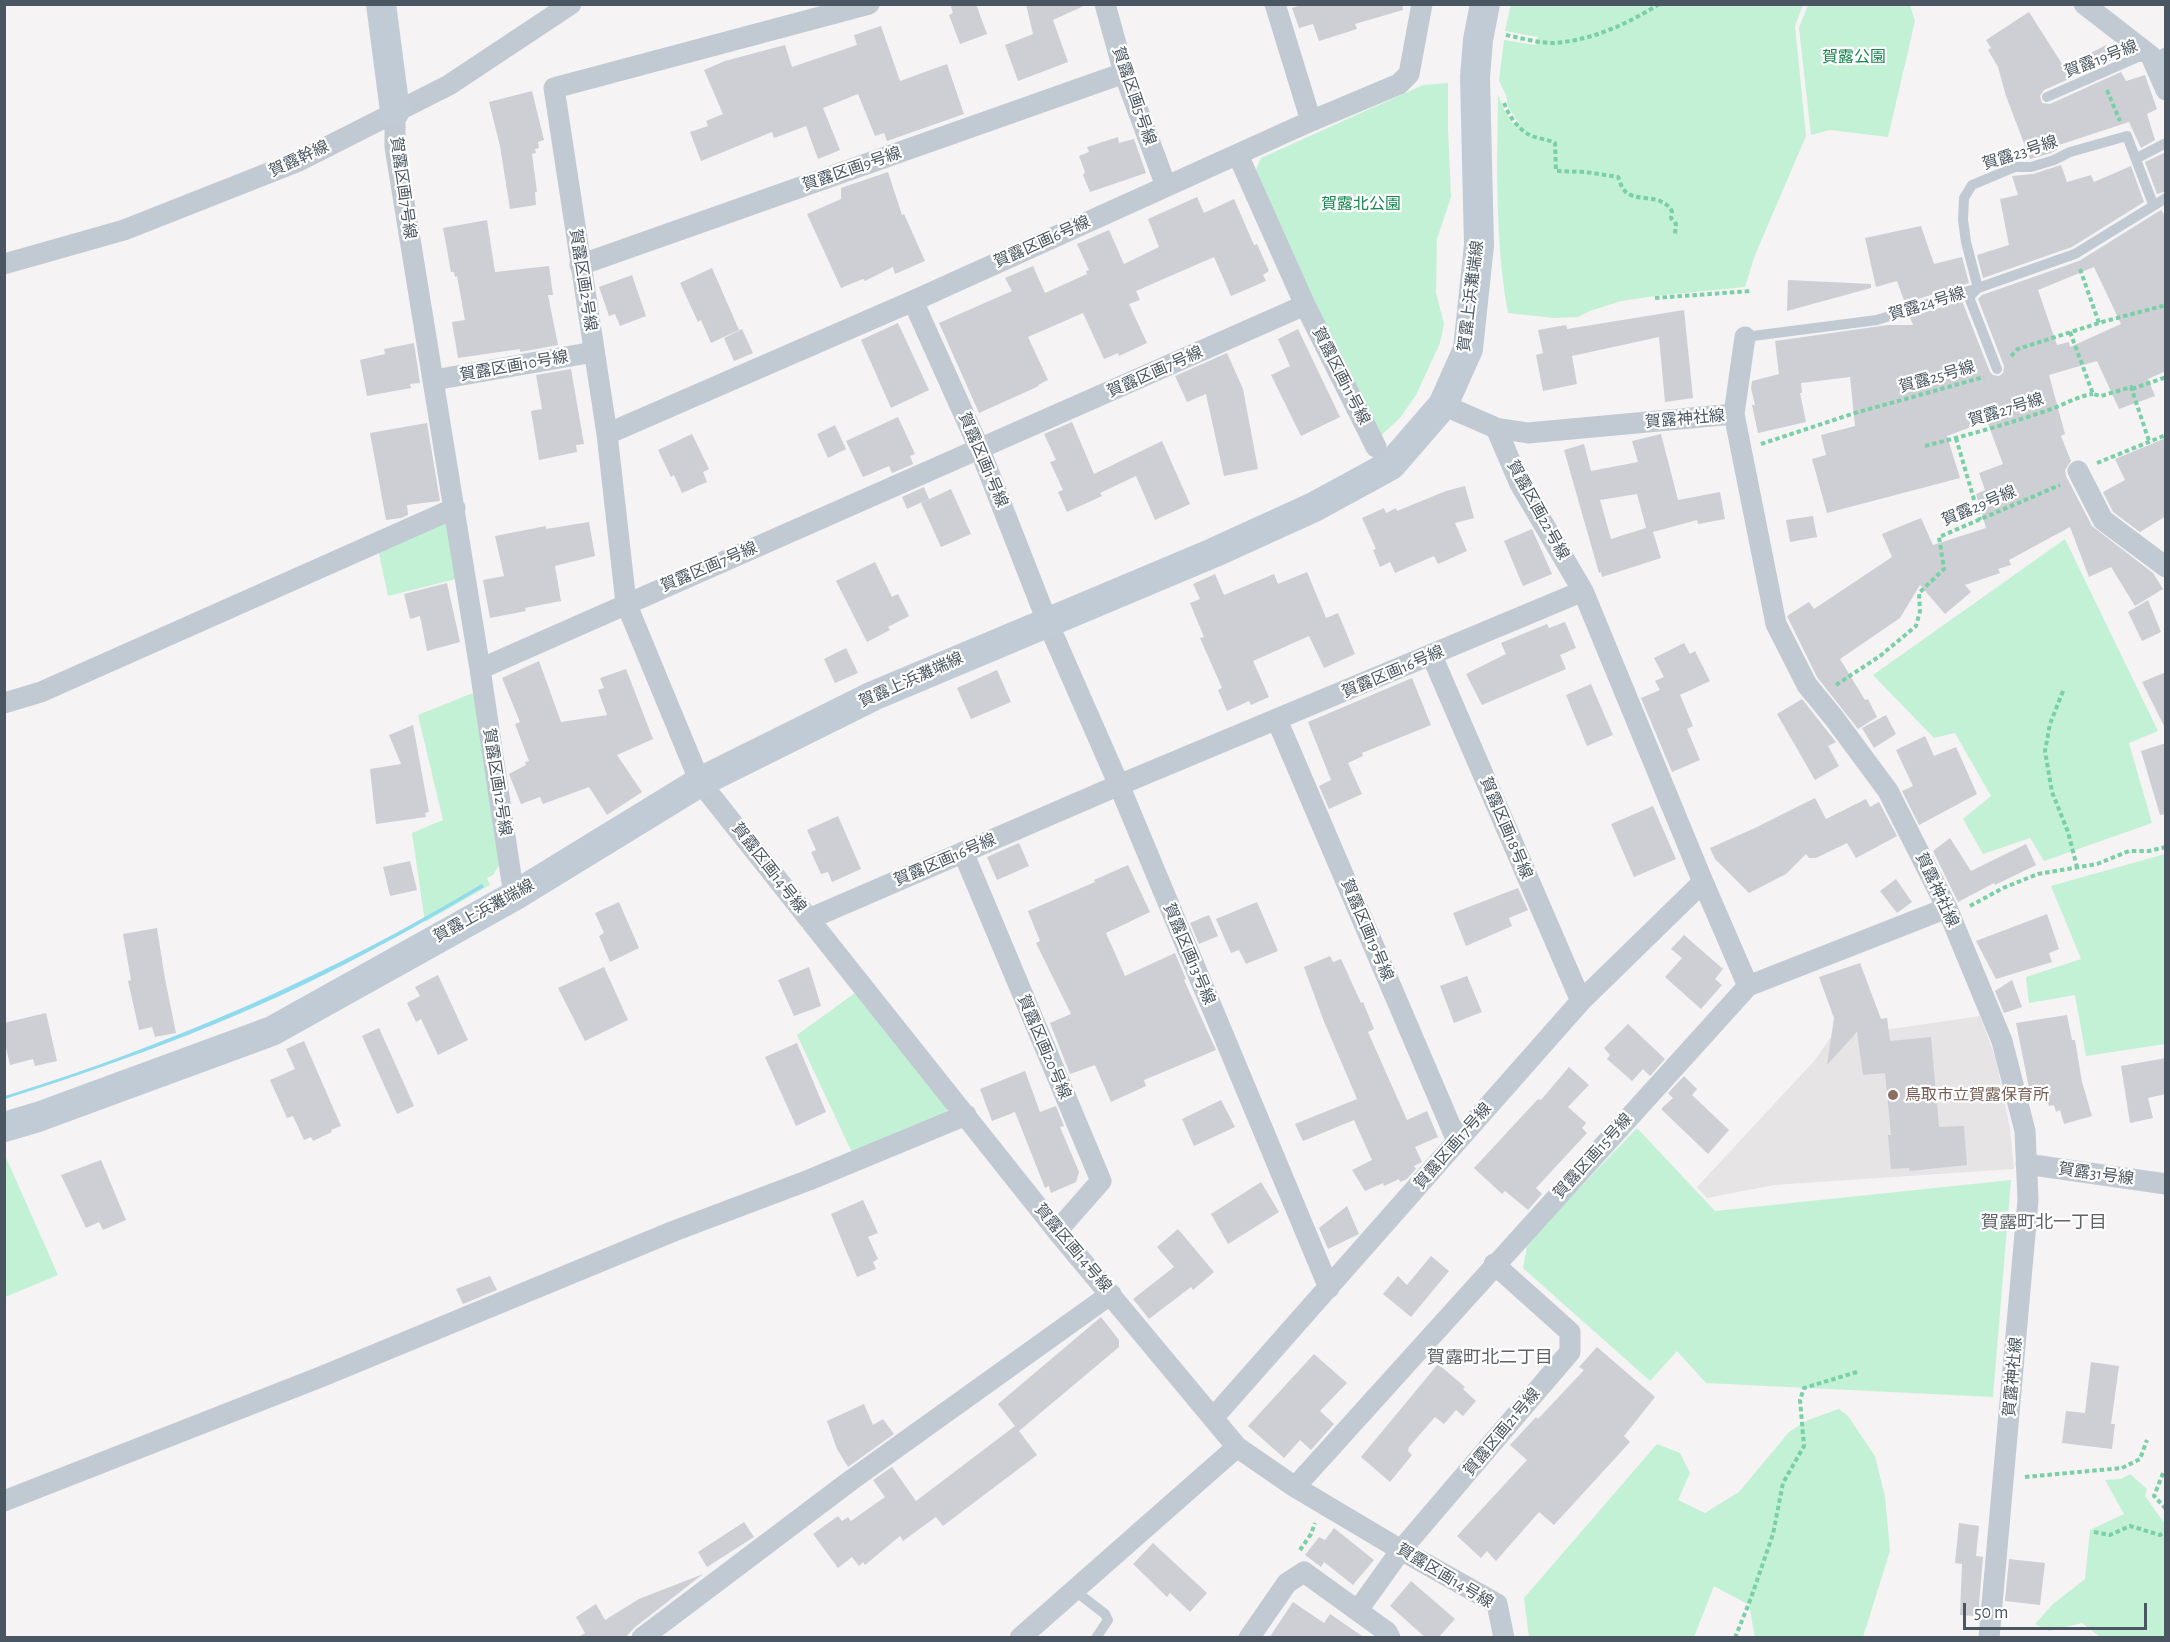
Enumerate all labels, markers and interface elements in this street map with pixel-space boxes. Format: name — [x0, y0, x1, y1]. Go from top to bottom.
street label: 賀露19号線 — [2062, 36, 2140, 82]
street label: 賀露区画5号線 — [1108, 44, 1160, 148]
park label: 賀露公園 — [1822, 47, 1886, 67]
street label: 賀露23号線 — [1980, 132, 2060, 174]
street label: 賀露区画7号線 — [386, 136, 420, 240]
street label: 賀露幹線 — [266, 137, 332, 181]
street label: 賀露区画9号線 — [800, 143, 904, 195]
park label: 賀露北公園 — [1321, 194, 1401, 214]
street label: 賀露区画6号線 — [991, 212, 1093, 272]
street label: 賀露区画2号線 — [565, 227, 601, 333]
street label: 賀露上浜灘端線 — [1455, 239, 1487, 353]
street label: 賀露24号線 — [1886, 283, 1968, 325]
street label: 賀露区画11号線 — [1308, 324, 1374, 428]
street label: 賀露区画7号線 — [1104, 342, 1206, 402]
street label: 賀露区画10号線 — [458, 347, 570, 385]
street label: 賀露25号線 — [1897, 357, 1977, 397]
street label: 賀露27号線 — [1966, 389, 2046, 431]
street label: 賀露神社線 — [1644, 406, 1726, 432]
street label: 賀露区画1号線 — [954, 410, 1012, 510]
street label: 賀露区画22号線 — [1503, 457, 1573, 563]
street label: 賀露29号線 — [1939, 482, 2019, 530]
street label: 賀露区画7号線 — [658, 538, 760, 596]
street label: 賀露区画16号線 — [1339, 642, 1447, 702]
street label: 賀露上浜灘端線 — [856, 648, 966, 712]
street label: 賀露区画12号線 — [479, 727, 515, 837]
street label: 賀露区画18号線 — [1476, 774, 1536, 882]
street label: 賀露区画14号線 — [728, 819, 810, 917]
street label: 賀露区画16号線 — [891, 830, 999, 890]
street label: 賀露神社線 — [1911, 850, 1963, 930]
street label: 賀露上浜灘端線 — [430, 875, 538, 947]
street label: 賀露区画19号線 — [1337, 876, 1397, 984]
street label: 賀露区画13号線 — [1159, 900, 1219, 1008]
street label: 賀露区画20号線 — [1013, 992, 1075, 1102]
place label: 鳥取市立賀露保育所 — [1905, 1085, 2049, 1105]
marker: 鳥取市立賀露保育所 — [1886, 1088, 1900, 1102]
street label: 賀露区画17号線 — [1410, 1099, 1496, 1193]
street label: 賀露区画15号線 — [1550, 1109, 1636, 1203]
street label: 賀露31号線 — [2057, 1159, 2135, 1189]
street label: 賀露区画14号線 — [1031, 1200, 1115, 1296]
district label: 賀露町北一丁目 — [1981, 1212, 2107, 1234]
street label: 賀露神社線 — [2000, 1336, 2026, 1418]
district label: 賀露町北二丁目 — [1427, 1347, 1553, 1369]
street label: 賀露区画21号線 — [1460, 1384, 1544, 1480]
street label: 賀露区画14号線 — [1393, 1540, 1497, 1612]
scale bar — [1966, 1591, 2150, 1629]
text: 50 m — [1974, 1604, 2008, 1622]

